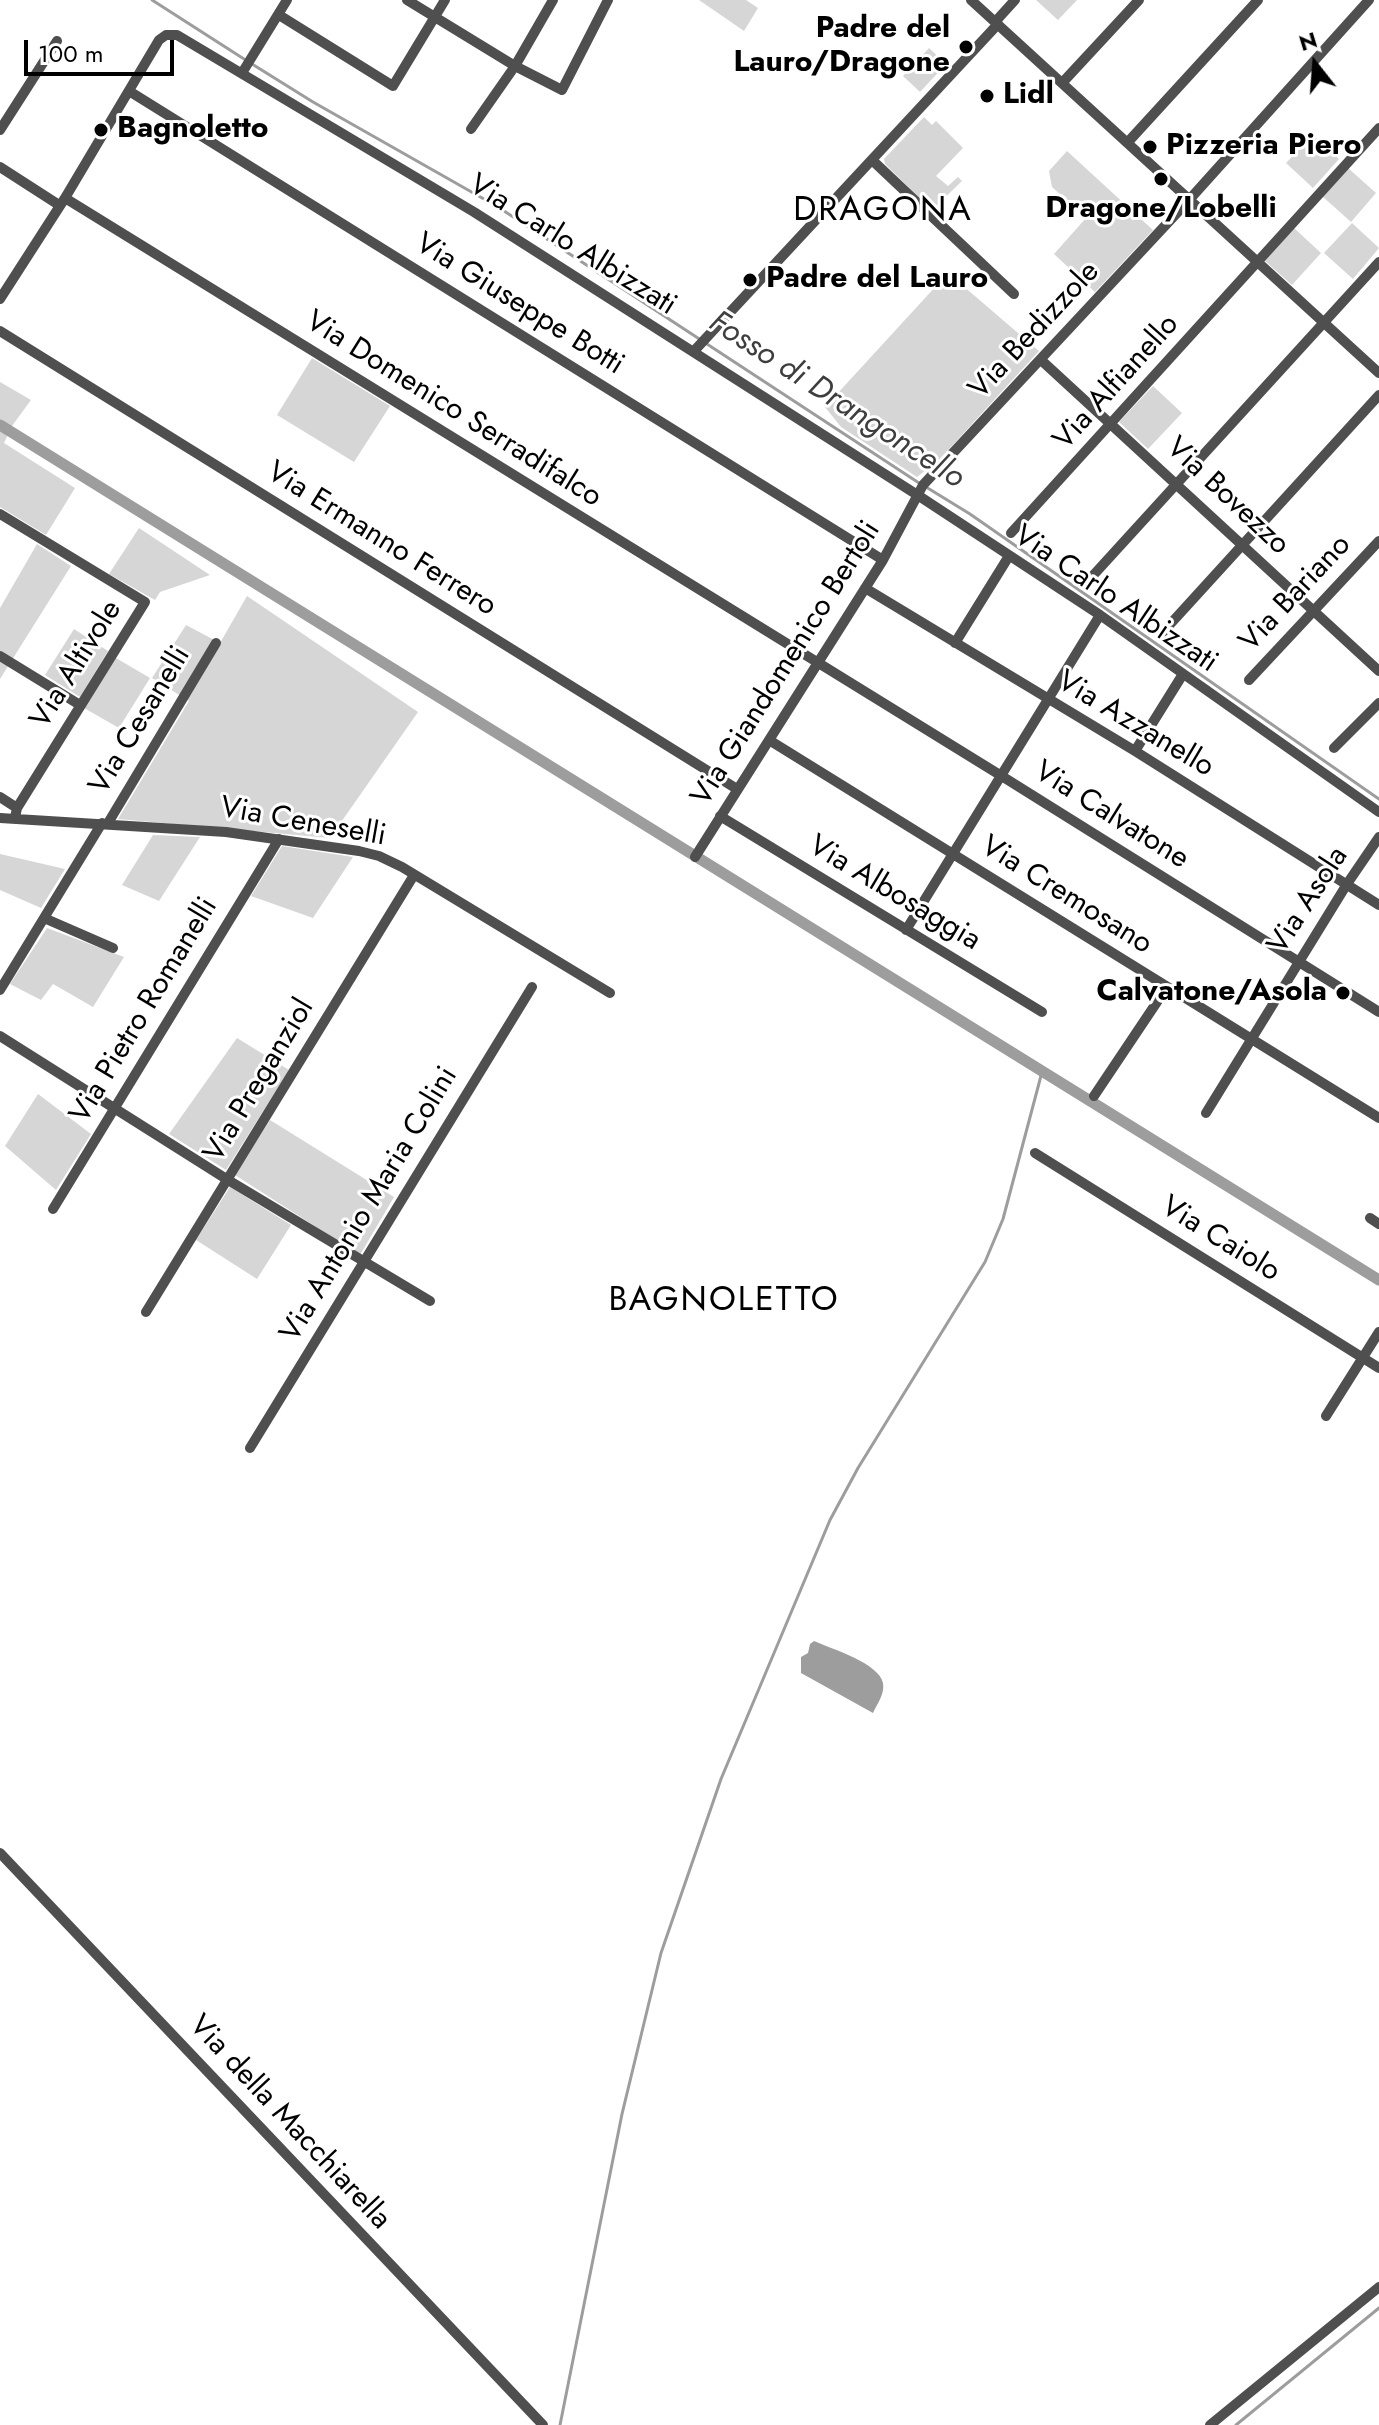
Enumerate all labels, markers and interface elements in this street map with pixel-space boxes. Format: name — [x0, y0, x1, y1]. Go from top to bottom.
place label: Padre del Lauro/Dragone — [733, 12, 950, 82]
text: N — [1295, 23, 1321, 59]
scale bar — [28, 24, 178, 74]
north arrow — [1275, 24, 1355, 104]
text: 100 m — [38, 36, 104, 71]
marker: Padre del Lauro/Dragone — [957, 38, 975, 56]
place label: Lidl — [1003, 78, 1054, 114]
marker: Lidl — [978, 87, 996, 105]
place label: Bagnoletto — [117, 112, 268, 148]
marker: Bagnoletto — [92, 121, 110, 139]
place label: Pizzeria Piero — [1166, 129, 1361, 165]
marker: Pizzeria Piero — [1141, 138, 1159, 156]
street label: Via Carlo Albizzati — [461, 168, 683, 324]
marker: Dragone/Lobelli — [1152, 170, 1170, 188]
district label: DRAGONA — [793, 192, 973, 232]
place label: Dragone/Lobelli — [1045, 192, 1277, 228]
street label: Via Giuseppe Botti — [408, 226, 630, 384]
street label: Via Bedizzole — [962, 255, 1108, 407]
place label: Padre del Lauro — [766, 262, 988, 298]
marker: Padre del Lauro — [741, 271, 759, 289]
street label: Via Domenico Serradifalco — [298, 304, 608, 516]
water label: Fosso di Drangoncello — [701, 304, 971, 498]
street label: Via Alfianello — [1047, 308, 1187, 458]
street label: Via Bovezzo — [1158, 431, 1296, 563]
street label: Via Ermanno Ferrero — [260, 455, 502, 625]
street label: Via Giandomenico Bertoli — [685, 515, 889, 813]
street label: Via Carlo Albizzati — [1006, 519, 1224, 681]
street label: Via Bariano — [1233, 528, 1359, 660]
street label: Via Altivole — [24, 594, 130, 736]
street label: Via Cesanelli — [83, 640, 199, 802]
street label: Via Azzanello — [1050, 664, 1220, 786]
street label: Via Calvatone — [1027, 754, 1195, 878]
street label: Via Ceneselli — [217, 791, 389, 855]
street label: Via Albosaggia — [802, 829, 986, 959]
street label: Via Cremosano — [974, 829, 1158, 963]
street label: Via Asola — [1261, 841, 1357, 961]
street label: Via Pietro Romanelli — [63, 892, 227, 1130]
place label: Calvatone/Asola — [1097, 975, 1327, 1011]
marker: Calvatone/Asola — [1334, 984, 1352, 1002]
street label: Via Preganziol — [197, 993, 323, 1169]
street label: Via Antonio Maria Colini — [274, 1061, 466, 1349]
street label: Via Caiolo — [1154, 1189, 1286, 1291]
district label: BAGNOLETTO — [608, 1282, 840, 1322]
street label: Via della Macchiarella — [180, 2008, 398, 2238]

